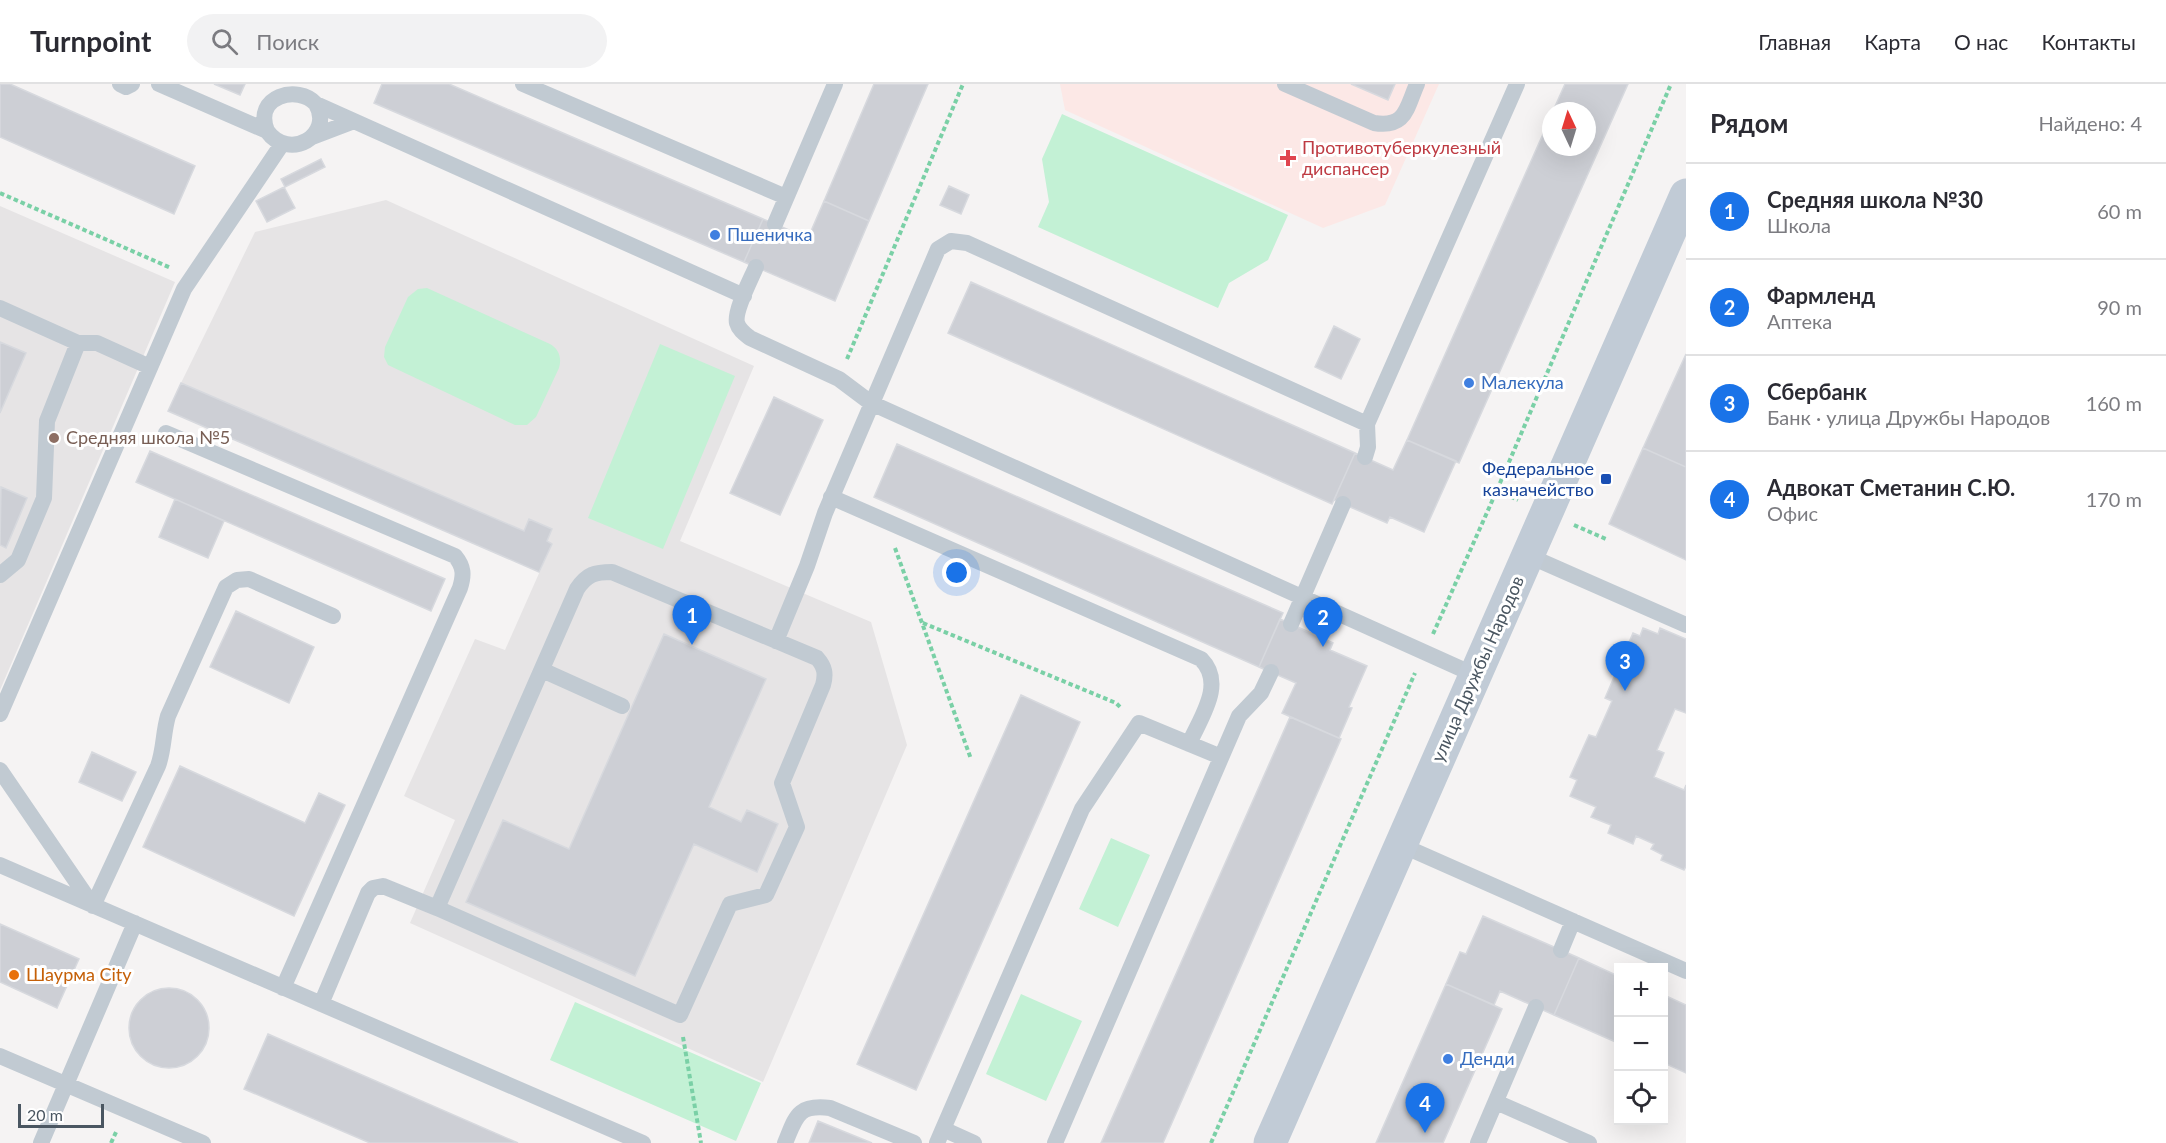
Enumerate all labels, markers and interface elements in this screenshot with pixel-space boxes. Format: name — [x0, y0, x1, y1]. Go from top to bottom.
search box — [187, 14, 607, 68]
text: Turnpoint — [30, 24, 151, 58]
icon: search — [208, 25, 241, 58]
text: Поиск — [256, 28, 319, 55]
text: Главная — [1758, 29, 1831, 54]
text: Карта — [1864, 29, 1921, 54]
text: О нас — [1954, 29, 2008, 54]
text: Контакты — [2041, 29, 2136, 54]
north arrow — [1542, 102, 1596, 156]
text: Рядом — [1710, 107, 1788, 139]
text: Найдено: 4 — [2039, 111, 2142, 135]
place label: Противотуберкулезный диспансер — [1302, 136, 1501, 179]
marker: Противотуберкулезный диспансер — [1279, 149, 1297, 167]
text: Средняя школа №30 — [1767, 186, 1983, 213]
text: 1 — [1724, 199, 1735, 223]
text: 60 m — [2097, 199, 2142, 223]
text: Школа — [1767, 213, 1831, 237]
place label: Пшеничка — [727, 223, 812, 245]
marker: Пшеничка — [708, 228, 722, 242]
text: Фармленд — [1767, 282, 1875, 309]
text: 2 — [1724, 295, 1735, 319]
text: 90 m — [2097, 295, 2142, 319]
text: Аптека — [1767, 309, 1832, 333]
place label: Малекула — [1481, 371, 1564, 393]
marker: Малекула — [1462, 376, 1476, 390]
text: Сбербанк — [1767, 378, 1867, 405]
text: 3 — [1724, 391, 1735, 415]
text: 160 m — [2086, 391, 2142, 415]
text: Банк · улица Дружбы Народов — [1767, 405, 2050, 429]
place label: Средняя школа №5 — [66, 426, 230, 448]
marker: Средняя школа №5 — [47, 431, 61, 445]
place label: Федеральное казначейство — [1482, 457, 1594, 500]
marker: Федеральное казначейство — [1599, 472, 1613, 486]
text: Адвокат Сметанин С.Ю. — [1767, 474, 2015, 501]
text: 4 — [1724, 487, 1735, 511]
text: 170 m — [2086, 487, 2142, 511]
text: Офис — [1767, 501, 1818, 525]
your location — [942, 558, 971, 587]
street label: улица Дружбы Народов — [1426, 572, 1528, 765]
pin: 1 — [672, 596, 712, 645]
pin: 2 — [1304, 598, 1342, 647]
pin: 3 — [1606, 642, 1644, 691]
place label: Шаурма City — [26, 963, 132, 985]
map controls — [1614, 963, 1668, 1125]
button: + — [1614, 963, 1668, 1017]
marker: Шаурма City — [7, 968, 21, 982]
button: − — [1614, 1017, 1668, 1071]
place label: Денди — [1460, 1047, 1515, 1069]
marker: Денди — [1441, 1052, 1455, 1066]
button: locate — [1614, 1071, 1668, 1125]
pin: 4 — [1406, 1084, 1444, 1133]
scale bar — [18, 1101, 104, 1128]
text: 20 m — [27, 1105, 63, 1124]

